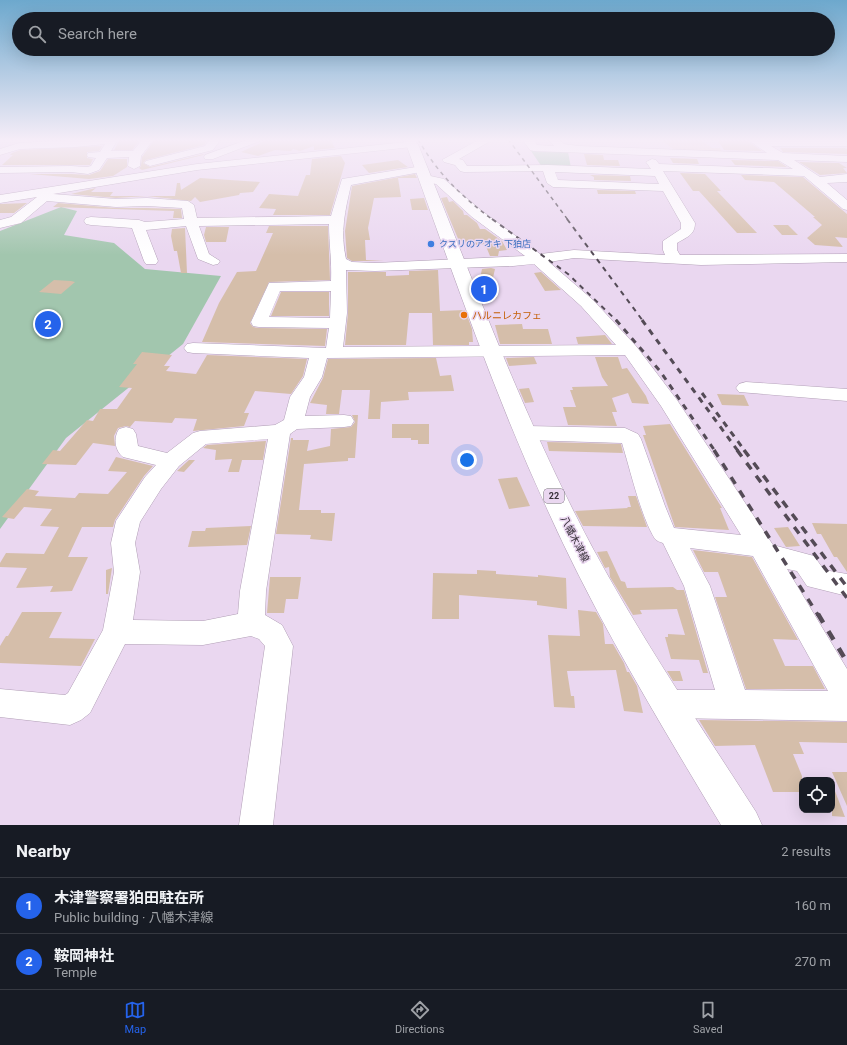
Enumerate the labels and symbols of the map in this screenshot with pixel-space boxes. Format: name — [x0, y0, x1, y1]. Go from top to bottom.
marker: クスリのアオキ 下狛店 — [426, 239, 436, 249]
place label: クスリのアオキ 下狛店 — [439, 239, 531, 249]
pin: 1 — [471, 274, 497, 304]
pin: 2 — [35, 309, 61, 339]
marker: ハルニレカフェ — [459, 310, 469, 320]
place label: ハルニレカフェ — [472, 310, 542, 321]
your location — [457, 450, 477, 470]
road number: 22 — [544, 489, 564, 503]
street label: 八幡木津線 — [559, 514, 591, 564]

